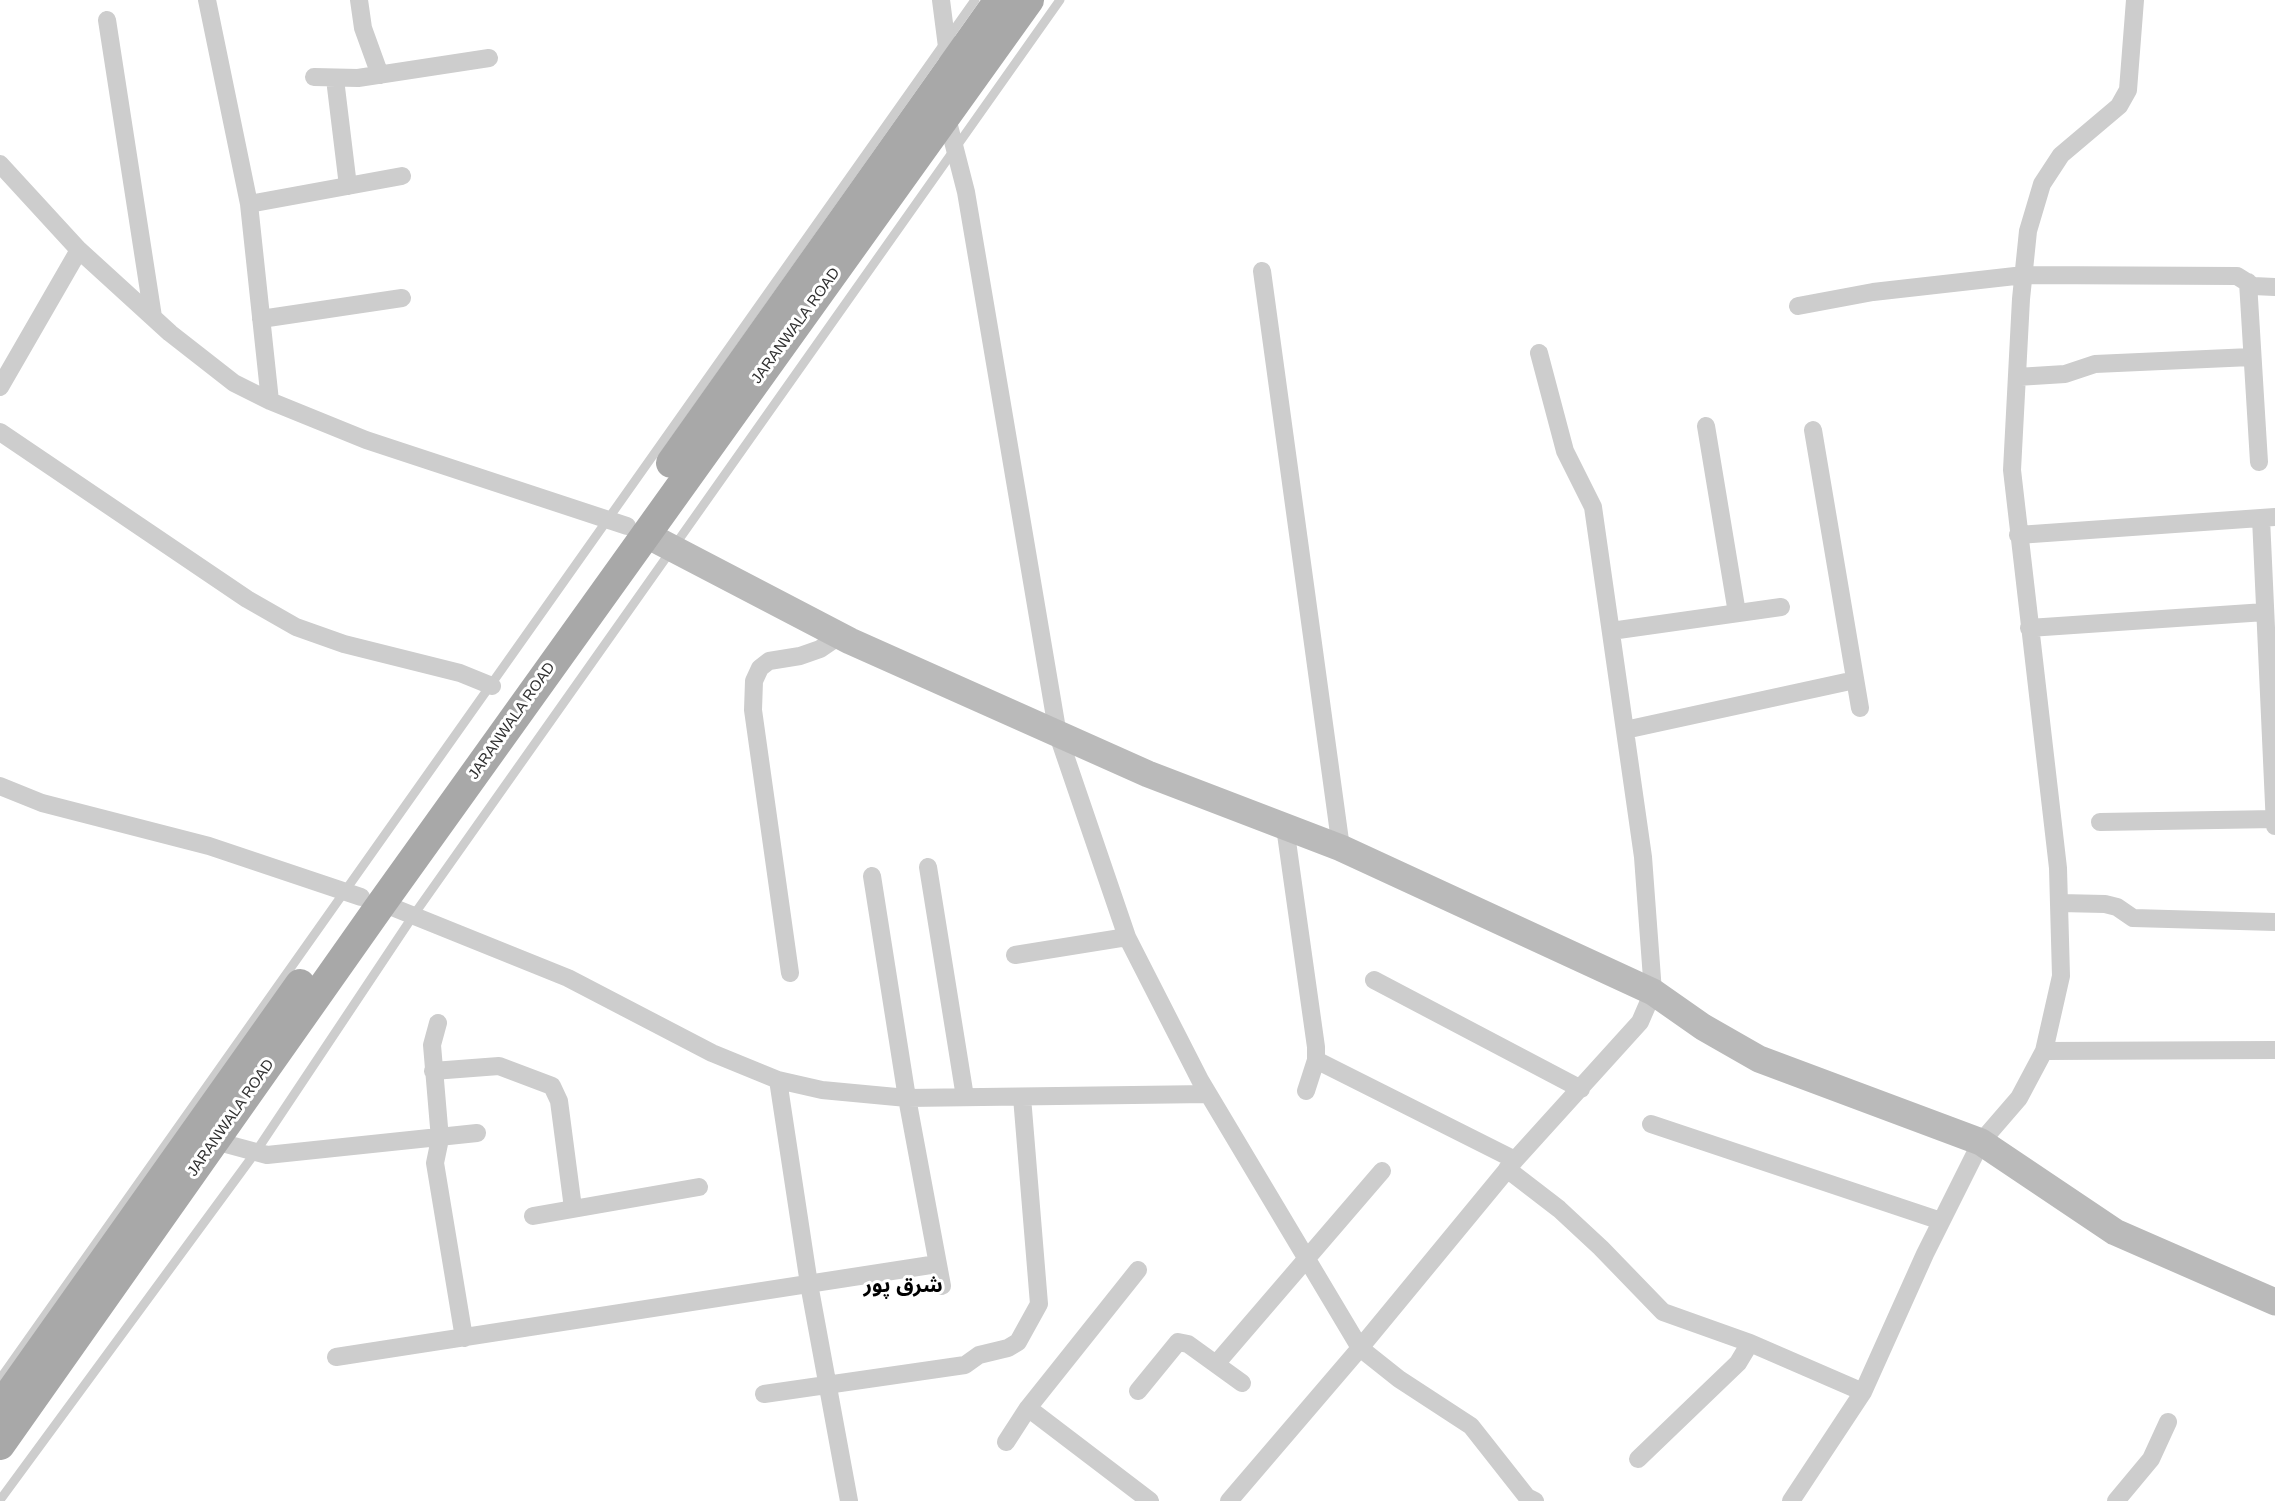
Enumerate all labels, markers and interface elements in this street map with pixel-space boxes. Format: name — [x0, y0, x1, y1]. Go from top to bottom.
street label: JARANWALA ROAD — [748, 265, 844, 387]
street label: JARANWALA ROAD — [465, 659, 559, 783]
street label: JARANWALA ROAD — [184, 1056, 278, 1180]
district label: شرق پور — [863, 1273, 943, 1299]

